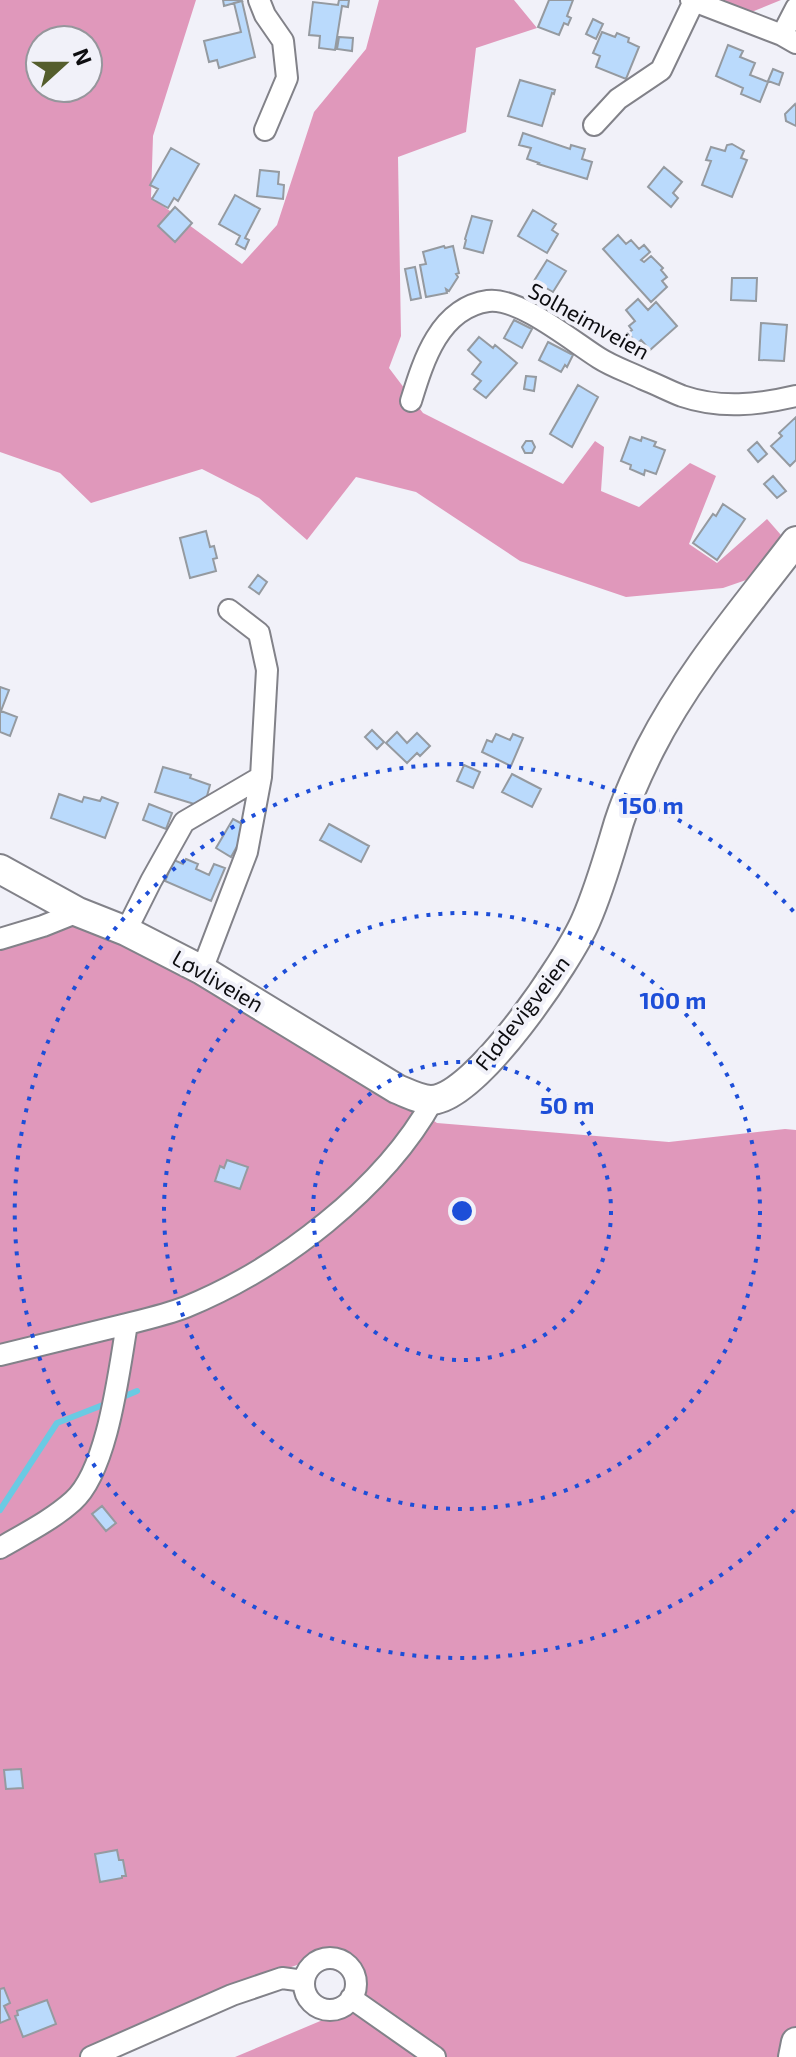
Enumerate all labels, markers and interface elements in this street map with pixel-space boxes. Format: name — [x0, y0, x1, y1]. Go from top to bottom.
north arrow — [24, 24, 104, 104]
text: N — [69, 44, 99, 69]
street label: Solheimveien — [525, 276, 654, 364]
text: 150 m — [618, 790, 684, 819]
street label: Løvliveien — [168, 944, 269, 1017]
street label: Flødevigveien — [468, 950, 574, 1075]
text: 100 m — [640, 985, 706, 1014]
text: 50 m — [540, 1090, 594, 1119]
centre of rings — [448, 1197, 476, 1225]

